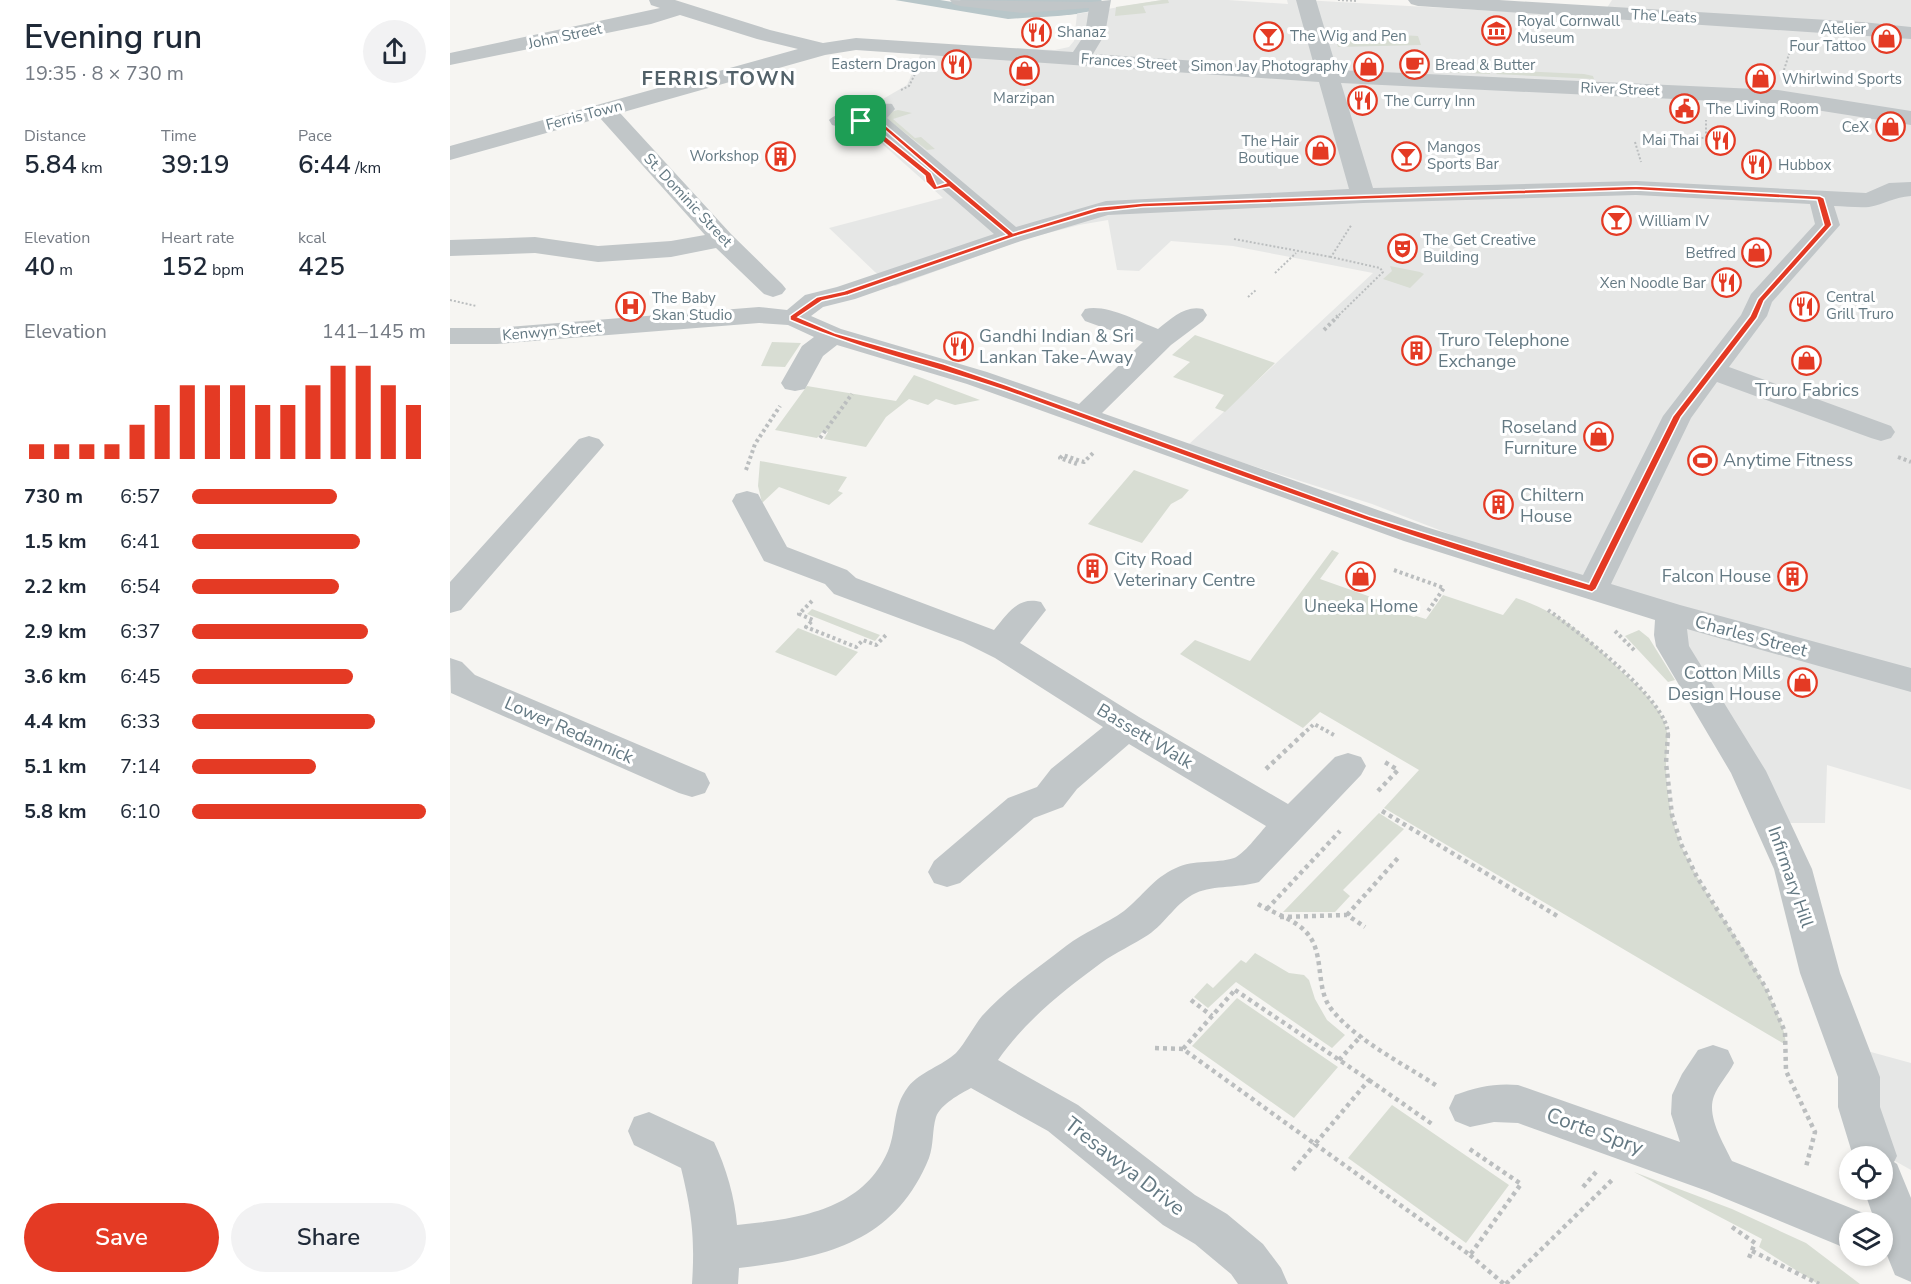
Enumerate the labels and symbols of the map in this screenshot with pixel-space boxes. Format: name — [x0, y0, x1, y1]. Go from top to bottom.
street label: The Leats — [1631, 4, 1697, 28]
place label: Royal Cornwall Museum — [1517, 11, 1620, 48]
museum icon: Royal Cornwall Museum — [1480, 14, 1512, 46]
restaurant icon: Shanaz — [1020, 16, 1052, 48]
street label: John Street — [525, 18, 604, 54]
place label: Atelier Four Tattoo — [1789, 19, 1867, 56]
bar icon: The Wig and Pen — [1253, 20, 1285, 52]
place label: Shanaz — [1057, 22, 1106, 42]
shop icon: Atelier Four Tattoo — [1871, 22, 1903, 54]
place label: The Wig and Pen — [1290, 26, 1407, 46]
restaurant icon: Eastern Dragon — [941, 48, 973, 80]
street label: Frances Street — [1080, 49, 1179, 75]
cafe icon: Bread & Butter — [1398, 49, 1430, 81]
shop icon: Simon Jay Photography — [1353, 50, 1385, 82]
place label: Eastern Dragon — [831, 54, 936, 74]
shop icon: Marzipan — [1008, 55, 1040, 87]
place label: Bread & Butter — [1435, 55, 1536, 75]
place label: Simon Jay Photography — [1191, 56, 1348, 76]
shop icon: Whirlwind Sports — [1745, 63, 1777, 95]
district label: FERRIS TOWN — [642, 65, 796, 92]
place label: Whirlwind Sports — [1782, 69, 1902, 89]
street label: River Street — [1580, 78, 1661, 100]
restaurant icon: The Curry Inn — [1347, 85, 1379, 117]
place label: Marzipan — [993, 88, 1055, 108]
place label: The Curry Inn — [1384, 91, 1475, 111]
public building icon: The Living Room — [1669, 93, 1701, 125]
street label: Ferris Town — [544, 95, 624, 135]
pin — [835, 95, 886, 146]
place label: The Living Room — [1706, 99, 1819, 119]
shop icon: CeX — [1874, 111, 1906, 143]
place label: CeX — [1842, 117, 1869, 137]
restaurant icon: Mai Thai — [1704, 124, 1736, 156]
place label: Mai Thai — [1642, 130, 1699, 150]
place label: The Hair Boutique — [1238, 131, 1300, 168]
shop icon: The Hair Boutique — [1304, 134, 1336, 166]
place label: Mangos Sports Bar — [1427, 137, 1499, 174]
building icon: Workshop — [764, 140, 796, 172]
bar icon: Mangos Sports Bar — [1390, 140, 1422, 172]
place label: Workshop — [689, 146, 759, 166]
street label: St. Dominic Street — [639, 149, 737, 252]
restaurant icon: Hubbox — [1741, 149, 1773, 181]
place label: Hubbox — [1778, 155, 1831, 175]
bar icon: William IV — [1601, 205, 1633, 237]
place label: William IV — [1638, 211, 1710, 231]
place label: The Get Creative Building — [1423, 230, 1536, 267]
theatre icon: The Get Creative Building — [1386, 233, 1418, 265]
shop icon: Betfred — [1741, 237, 1773, 269]
place label: Betfred — [1686, 243, 1736, 263]
restaurant icon: Xen Noodle Bar — [1711, 267, 1743, 299]
place label: Xen Noodle Bar — [1600, 273, 1707, 293]
place label: Central Grill Truro — [1826, 287, 1894, 324]
place label: The Baby Skan Studio — [652, 288, 732, 325]
restaurant icon: Central Grill Truro — [1789, 290, 1821, 322]
hospital icon: The Baby Skan Studio — [615, 291, 647, 323]
street label: Kenwyn Street — [502, 317, 603, 345]
place label: Gandhi Indian & Sri Lankan Take-Away — [979, 324, 1134, 369]
place label: Truro Telephone Exchange — [1438, 328, 1569, 373]
restaurant icon: Gandhi Indian & Sri Lankan Take-Away — [942, 330, 974, 362]
building icon: Truro Telephone Exchange — [1401, 334, 1433, 366]
shop icon: Truro Fabrics — [1791, 345, 1823, 377]
place label: Truro Fabrics — [1755, 378, 1859, 402]
place label: Roseland Furniture — [1501, 415, 1577, 460]
shop icon: Roseland Furniture — [1582, 421, 1614, 453]
sports icon: Anytime Fitness — [1686, 444, 1718, 476]
place label: Anytime Fitness — [1723, 448, 1853, 472]
place label: Chiltern House — [1520, 483, 1584, 528]
building icon: Chiltern House — [1483, 489, 1515, 521]
place label: City Road Veterinary Centre — [1113, 547, 1255, 592]
building icon: City Road Veterinary Centre — [1077, 553, 1109, 585]
building icon: Falcon House — [1776, 560, 1808, 592]
shop icon: Uneeka Home — [1345, 561, 1377, 593]
place label: Falcon House — [1662, 564, 1771, 588]
place label: Uneeka Home — [1304, 594, 1418, 618]
street label: Charles Street — [1692, 609, 1811, 663]
place label: Cotton Mills Design House — [1668, 661, 1781, 706]
shop icon: Cotton Mills Design House — [1786, 667, 1818, 699]
street label: Lower Redannick — [501, 691, 638, 770]
street label: Bassett Walk — [1092, 698, 1198, 775]
street label: Infirmary Hill — [1762, 823, 1820, 931]
street label: Corte Spry — [1543, 1101, 1647, 1162]
street label: Tresawya Drive — [1059, 1110, 1191, 1222]

